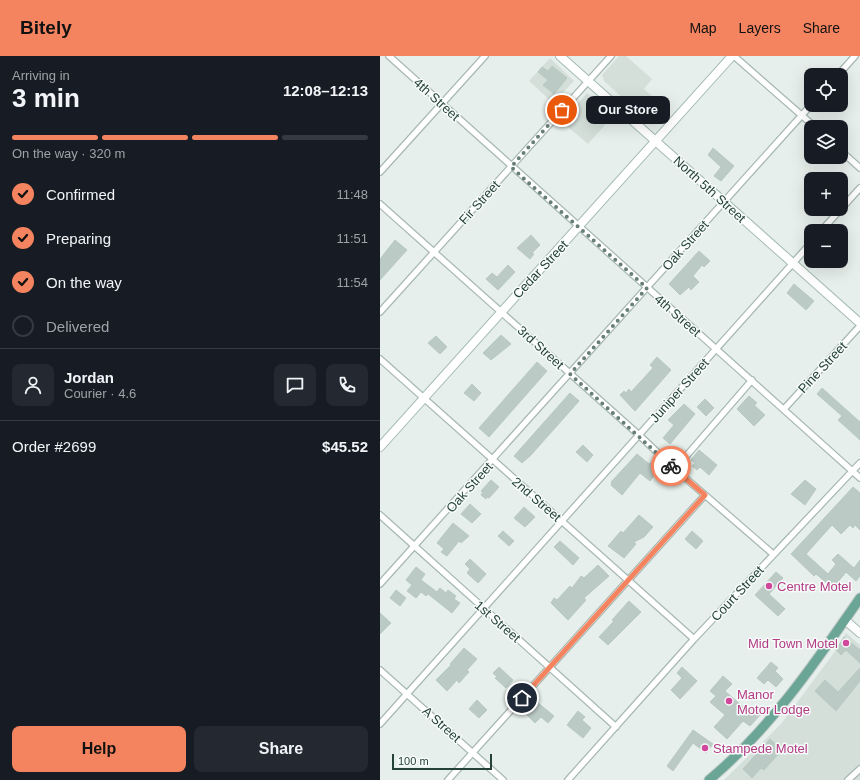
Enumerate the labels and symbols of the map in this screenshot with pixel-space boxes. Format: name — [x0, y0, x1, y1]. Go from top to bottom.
street label: 4th Street — [411, 75, 463, 124]
pin — [545, 93, 579, 127]
callout: Our Store — [586, 96, 670, 124]
street label: North 5th Street — [671, 153, 749, 226]
street label: Fir Street — [456, 177, 503, 227]
street label: Oak Street — [659, 217, 712, 273]
street label: Cedar Street — [510, 237, 571, 301]
street label: 4th Street — [651, 291, 704, 340]
street label: 3rd Street — [514, 323, 567, 372]
street label: Pine Street — [795, 338, 850, 396]
street label: Juniper Street — [647, 355, 712, 425]
courier — [651, 446, 691, 486]
street label: Oak Street — [443, 459, 496, 515]
street label: 2nd Street — [509, 474, 565, 525]
street label: Court Street — [708, 562, 767, 624]
place label: Centre Motel — [777, 579, 852, 594]
marker: Centre Motel — [764, 581, 774, 591]
street label: 1st Street — [472, 597, 524, 646]
place label: Mid Town Motel — [748, 636, 838, 651]
marker: Mid Town Motel — [841, 638, 851, 648]
pin — [505, 681, 539, 715]
place label: Manor Motor Lodge — [737, 687, 810, 717]
marker: Manor Motor Lodge — [724, 696, 734, 706]
street label: A Street — [419, 703, 464, 746]
place label: Stampede Motel — [713, 741, 808, 756]
marker: Stampede Motel — [700, 743, 710, 753]
scale bar — [392, 752, 492, 771]

